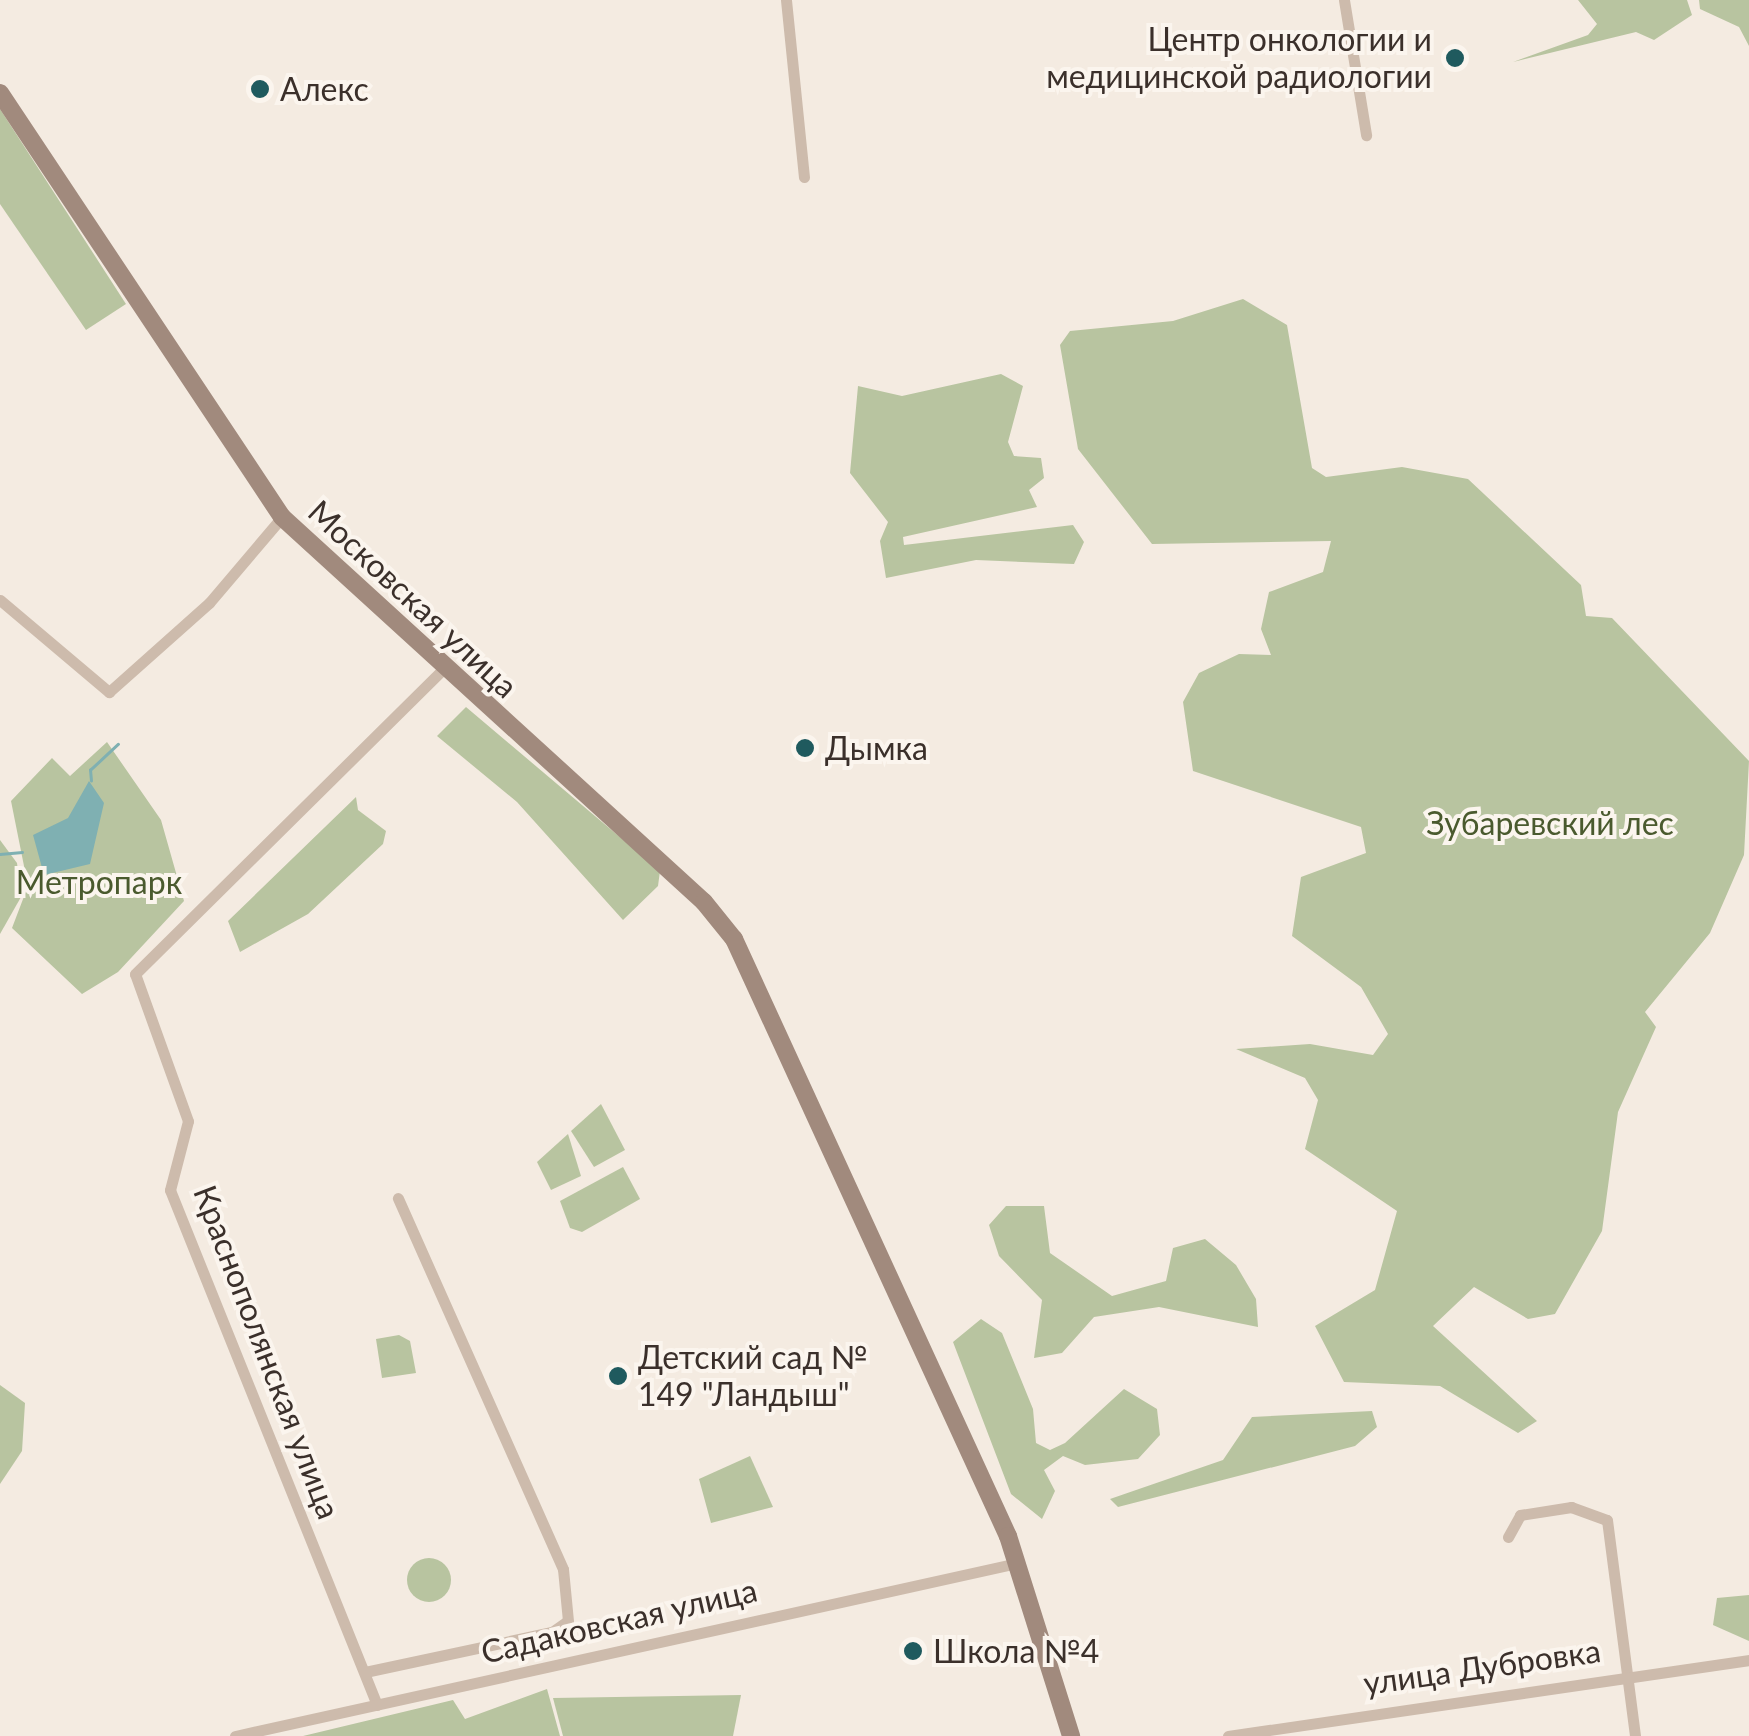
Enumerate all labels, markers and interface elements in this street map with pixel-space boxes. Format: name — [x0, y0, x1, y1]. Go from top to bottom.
place label: Центр онкологии и медицинской радиологии — [1046, 21, 1432, 96]
marker: Центр онкологии и медицинской радиологии — [1442, 45, 1468, 71]
place label: Алекс — [280, 70, 369, 108]
marker: Алекс — [249, 78, 271, 100]
street label: Московская улица — [301, 492, 525, 706]
place label: Дымка — [825, 729, 928, 767]
marker: Дымка — [794, 737, 816, 759]
park label: Зубаревский лес — [1426, 804, 1674, 842]
park label: Метропарк — [16, 863, 182, 901]
street label: Краснополянская улица — [186, 1180, 348, 1524]
place label: Детский сад № 149 "Ландыш" — [638, 1339, 867, 1414]
marker: Детский сад № 149 "Ландыш" — [607, 1365, 629, 1387]
street label: Садаковская улица — [477, 1571, 761, 1671]
street label: улица Дубровка — [1361, 1631, 1603, 1703]
place label: Школа №4 — [933, 1632, 1099, 1670]
marker: Школа №4 — [902, 1640, 924, 1662]

